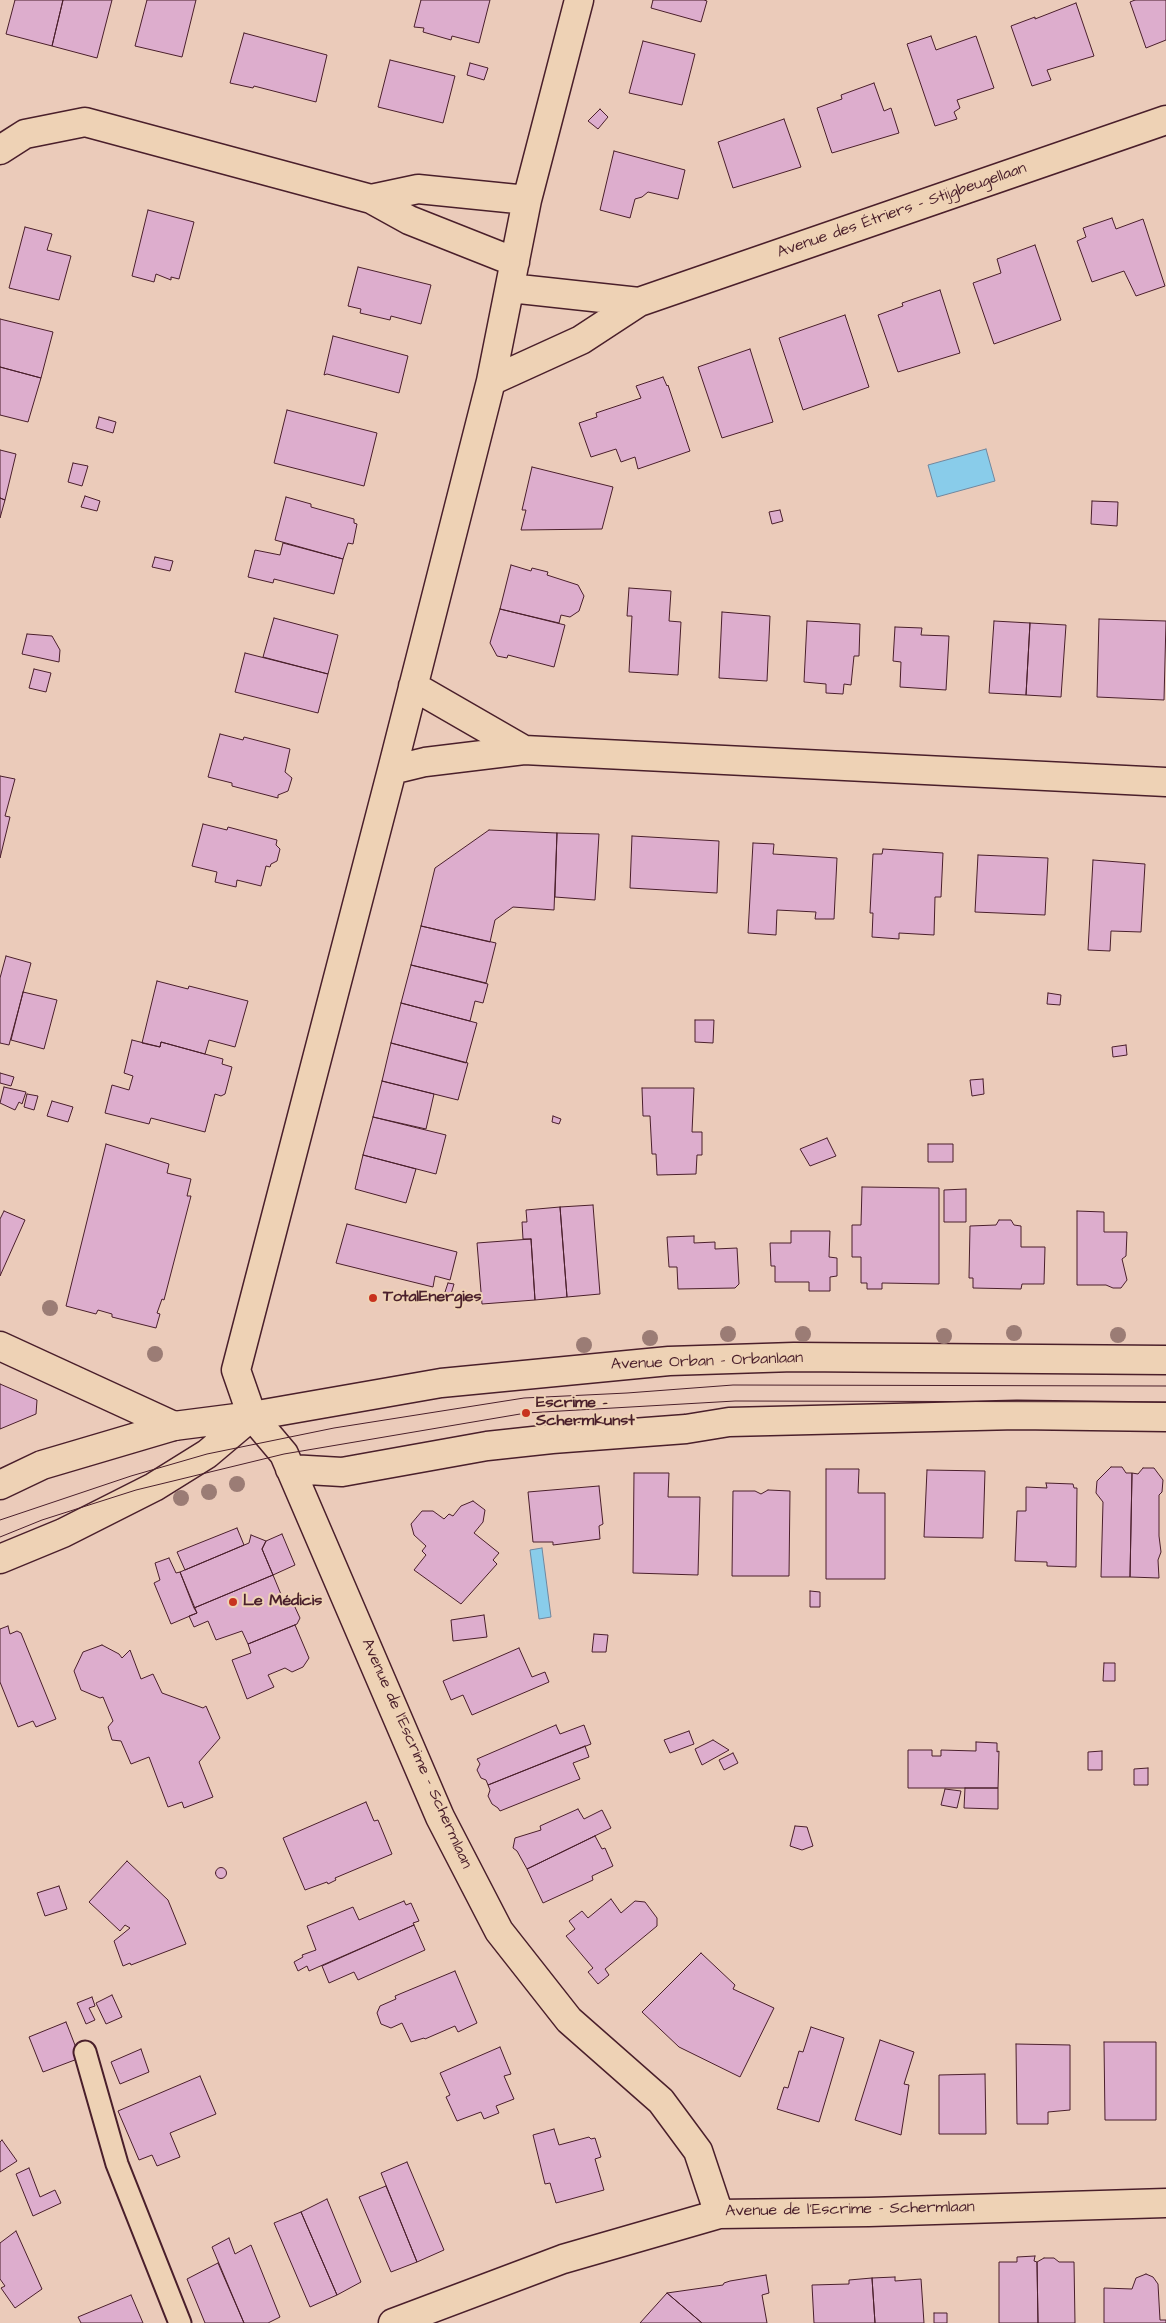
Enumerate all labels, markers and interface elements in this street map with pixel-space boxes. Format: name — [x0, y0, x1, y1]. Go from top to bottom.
street label: Avenue des Étriers - Stijgbeugellaan — [775, 159, 1029, 263]
place label: TotalEnergies — [383, 1288, 481, 1308]
marker: TotalEnergies — [367, 1292, 379, 1304]
street label: Avenue Orban - Orbanlaan — [611, 1349, 803, 1375]
place label: Escrime - Schermkunst — [536, 1394, 635, 1432]
marker: Escrime - Schermkunst — [520, 1407, 532, 1419]
place label: Le Médicis — [243, 1592, 322, 1612]
marker: Le Médicis — [227, 1596, 239, 1608]
street label: Avenue de l'Escrime - Schermlaan — [356, 1636, 476, 1872]
street label: Avenue de l'Escrime - Schermlaan — [725, 2198, 975, 2222]

